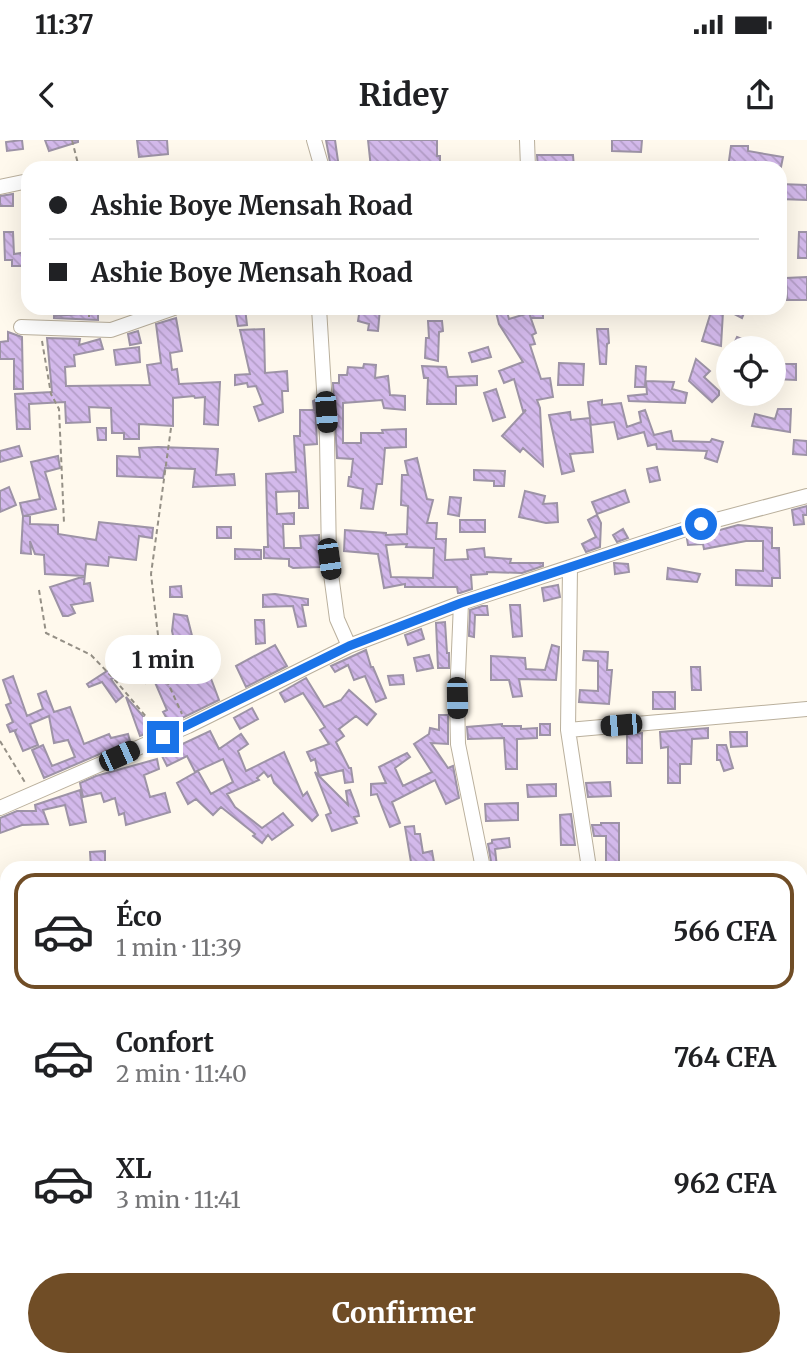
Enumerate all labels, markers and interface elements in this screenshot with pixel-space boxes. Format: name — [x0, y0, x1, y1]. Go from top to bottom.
text: 11:37 — [35, 8, 94, 41]
text: Ridey — [359, 75, 448, 115]
icon: back — [28, 76, 66, 114]
icon: share — [741, 76, 779, 114]
text: Ashie Boye Mensah Road — [91, 189, 413, 222]
text: Ashie Boye Mensah Road — [91, 256, 413, 289]
map controls — [716, 336, 786, 406]
button: locate — [716, 336, 786, 406]
car — [315, 390, 338, 434]
route start — [685, 508, 717, 540]
car — [316, 537, 343, 581]
callout: 1 min — [105, 636, 221, 684]
text: 1 min — [132, 645, 194, 674]
car — [447, 677, 468, 719]
car — [600, 713, 643, 737]
route end — [147, 721, 179, 753]
car — [96, 738, 143, 774]
icon: car — [32, 900, 95, 963]
text: Éco — [116, 900, 162, 933]
text: 566 CFA — [673, 915, 776, 948]
text: 1 min · 11:39 — [116, 933, 242, 962]
icon: car — [32, 1026, 95, 1089]
text: Confort — [116, 1026, 214, 1059]
text: 764 CFA — [674, 1041, 776, 1074]
text: 2 min · 11:40 — [116, 1059, 247, 1088]
icon: car — [32, 1152, 95, 1215]
text: XL — [116, 1152, 152, 1185]
text: 962 CFA — [674, 1167, 776, 1200]
text: 3 min · 11:41 — [116, 1185, 241, 1214]
button: Confirmer — [28, 1273, 780, 1353]

